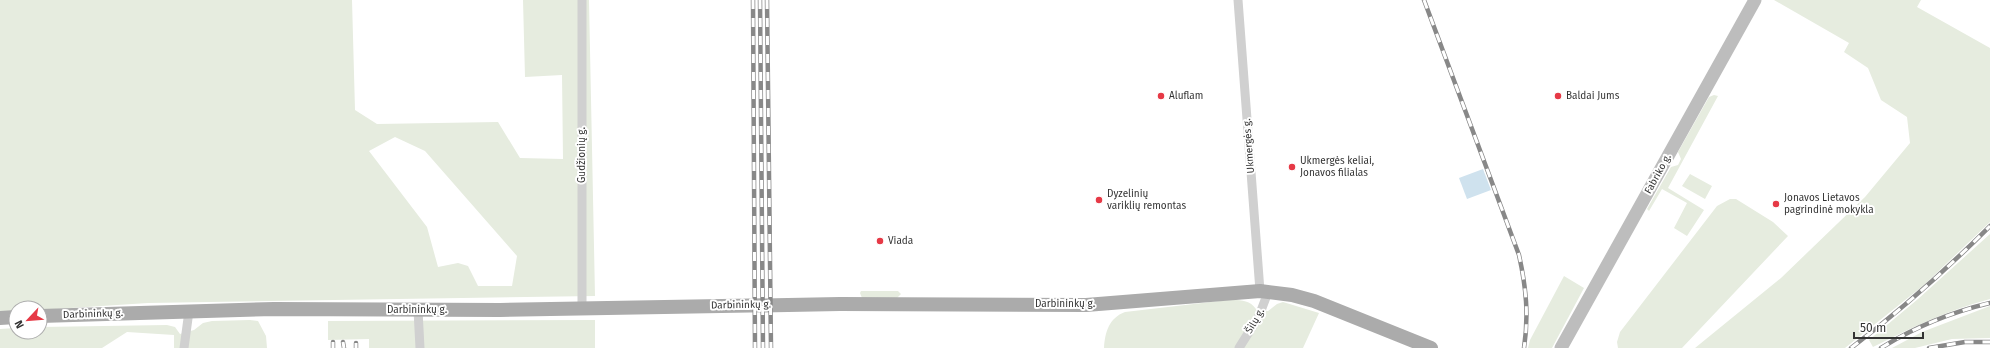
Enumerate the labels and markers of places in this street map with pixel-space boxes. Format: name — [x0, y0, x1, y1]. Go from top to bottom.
place label: Aluflam — [1169, 90, 1203, 102]
place label: Baldai Jums — [1566, 90, 1620, 102]
marker: Aluflam — [1156, 91, 1166, 101]
marker: Baldai Jums — [1553, 91, 1563, 101]
place label: Ukmergės keliai, Jonavos filialas — [1300, 155, 1374, 179]
marker: Ukmergės keliai, Jonavos filialas — [1287, 162, 1297, 172]
place label: Dyzelinių variklių remontas — [1107, 188, 1186, 212]
place label: Jonavos Lietavos pagrindinė mokykla — [1784, 192, 1874, 216]
marker: Dyzelinių variklių remontas — [1094, 195, 1104, 205]
marker: Jonavos Lietavos pagrindinė mokykla — [1771, 199, 1781, 209]
place label: Viada — [888, 235, 913, 247]
marker: Viada — [875, 236, 885, 246]

